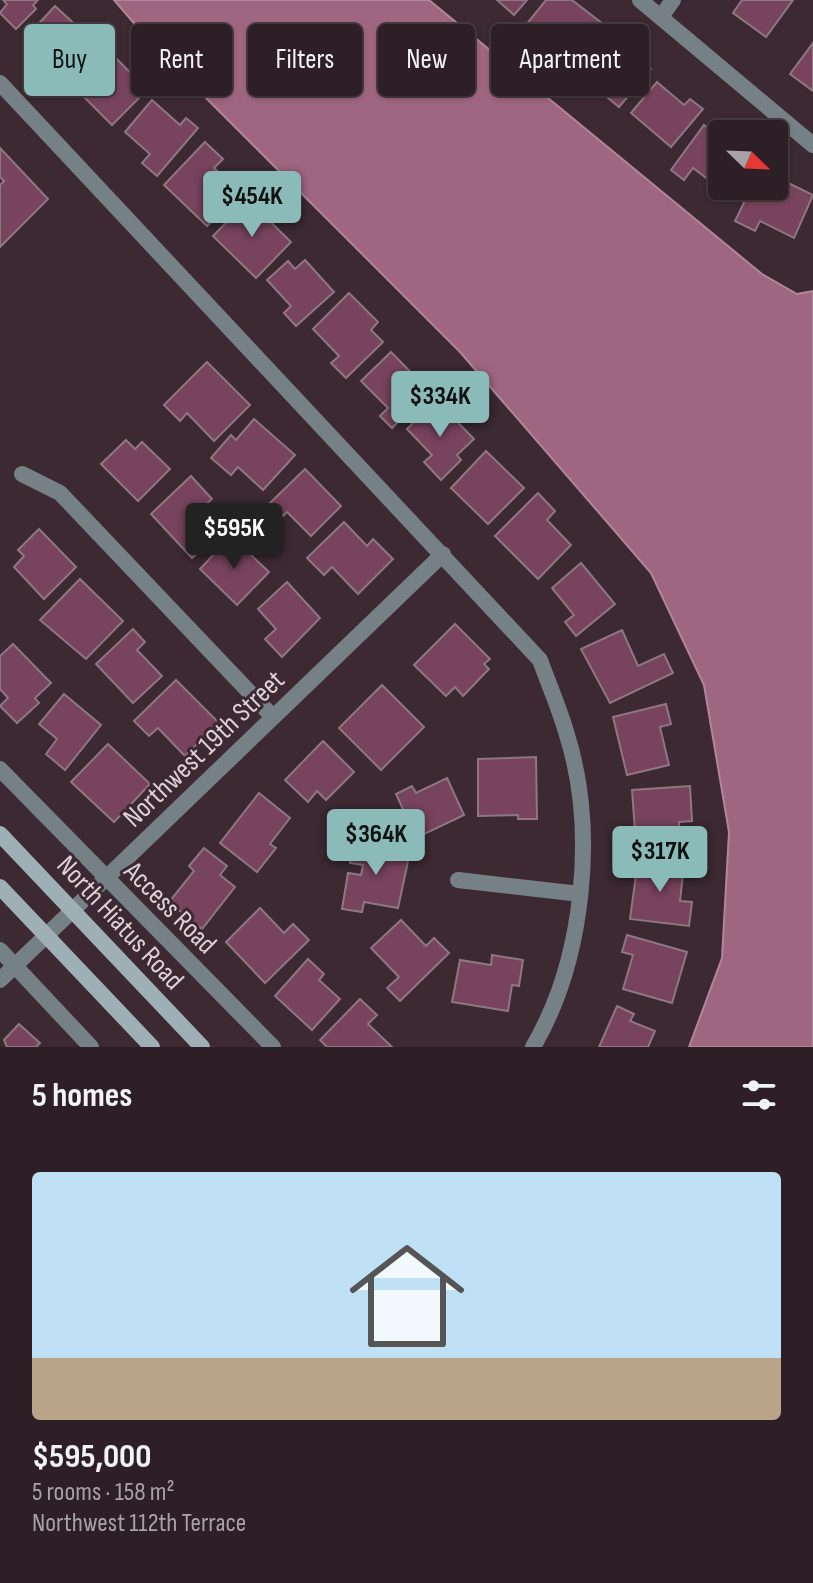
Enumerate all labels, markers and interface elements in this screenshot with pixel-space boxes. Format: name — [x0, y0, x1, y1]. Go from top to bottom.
chip: Buy — [24, 24, 115, 96]
chip: Rent — [131, 24, 232, 96]
chip: Filters — [248, 24, 362, 96]
chip: New — [378, 24, 475, 96]
chip: Apartment — [491, 24, 649, 96]
north arrow — [708, 120, 788, 200]
map controls — [708, 120, 788, 200]
pin: $454K — [196, 171, 308, 239]
text: $454K — [221, 181, 283, 212]
pin: $334K — [384, 371, 496, 439]
text: $334K — [409, 381, 471, 412]
pin: $595K — [178, 503, 290, 571]
text: $595K — [203, 513, 265, 544]
street label: Northwest 19th Street — [117, 664, 291, 834]
pin: $364K — [320, 809, 432, 877]
text: $364K — [345, 819, 407, 850]
pin: $317K — [604, 826, 716, 894]
text: $317K — [630, 836, 690, 867]
street label: North Hiatus Road — [50, 849, 190, 997]
street label: Access Road — [116, 854, 223, 961]
icon: filters — [737, 1073, 781, 1117]
text: 5 homes — [32, 1075, 132, 1116]
icon: home — [335, 1224, 479, 1368]
text: $595,000 — [32, 1436, 151, 1477]
text: 5 rooms · 158 m² — [32, 1477, 175, 1508]
text: Northwest 112th Terrace — [32, 1508, 246, 1539]

